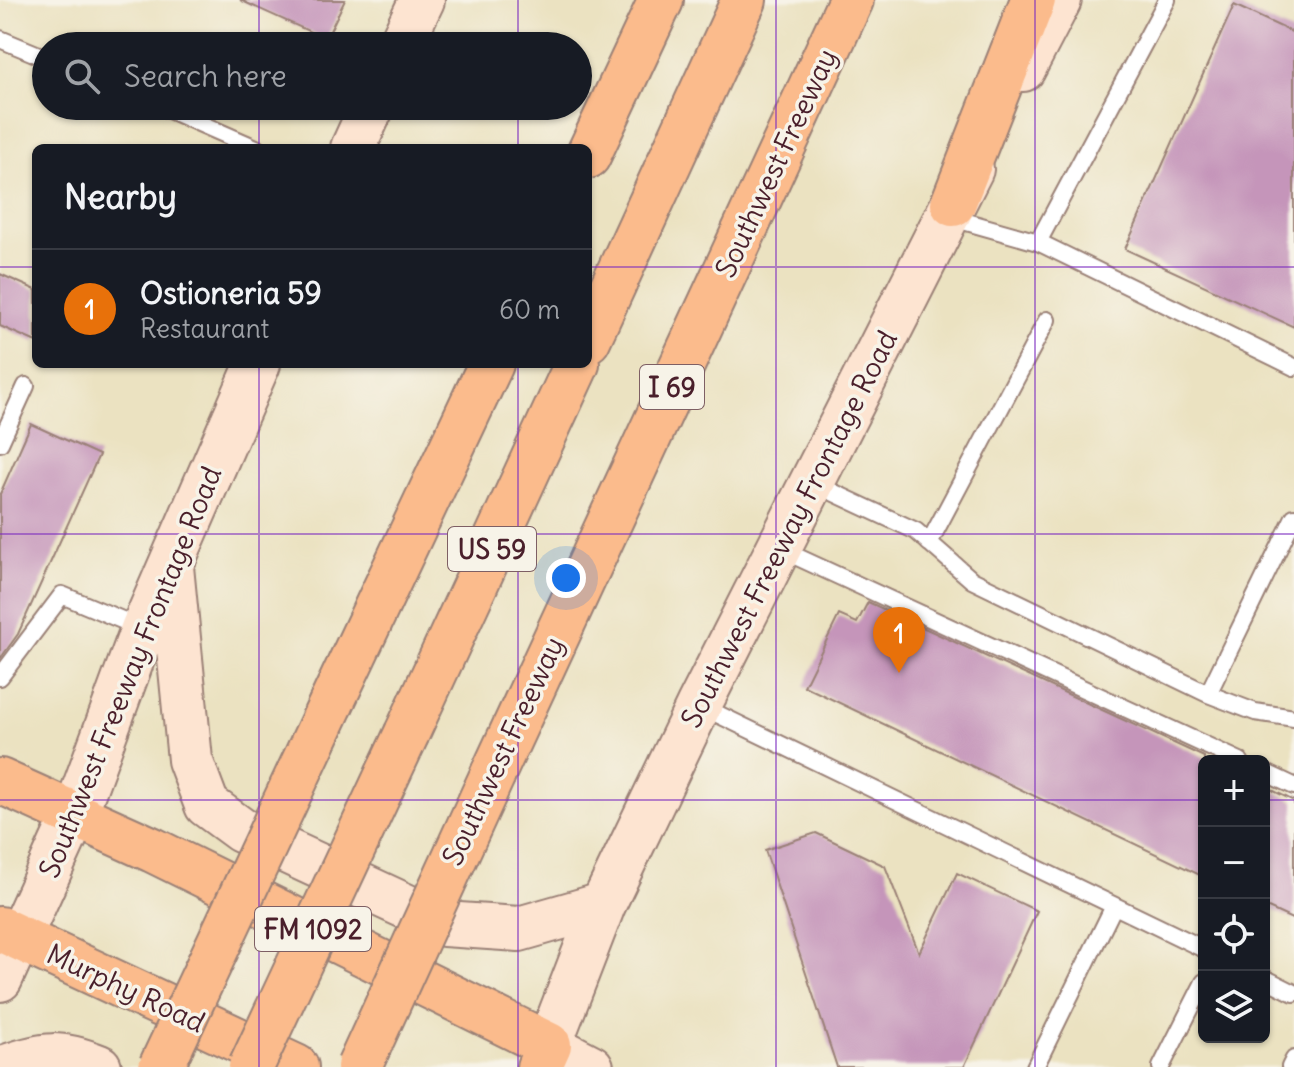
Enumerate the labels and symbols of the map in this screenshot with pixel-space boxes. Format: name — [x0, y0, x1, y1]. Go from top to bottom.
street label: Southwest Freeway — [707, 43, 845, 283]
street label: Southwest Freeway Frontage Road — [673, 324, 905, 734]
road number: I 69 — [640, 365, 704, 409]
street label: Southwest Freeway Frontage Road — [31, 461, 229, 883]
road number: US 59 — [448, 527, 536, 571]
your location — [546, 558, 586, 598]
pin: 1 — [873, 607, 925, 673]
street label: Southwest Freeway — [434, 631, 572, 871]
road number: FM 1092 — [255, 907, 371, 951]
street label: Murphy Road — [41, 936, 211, 1040]

